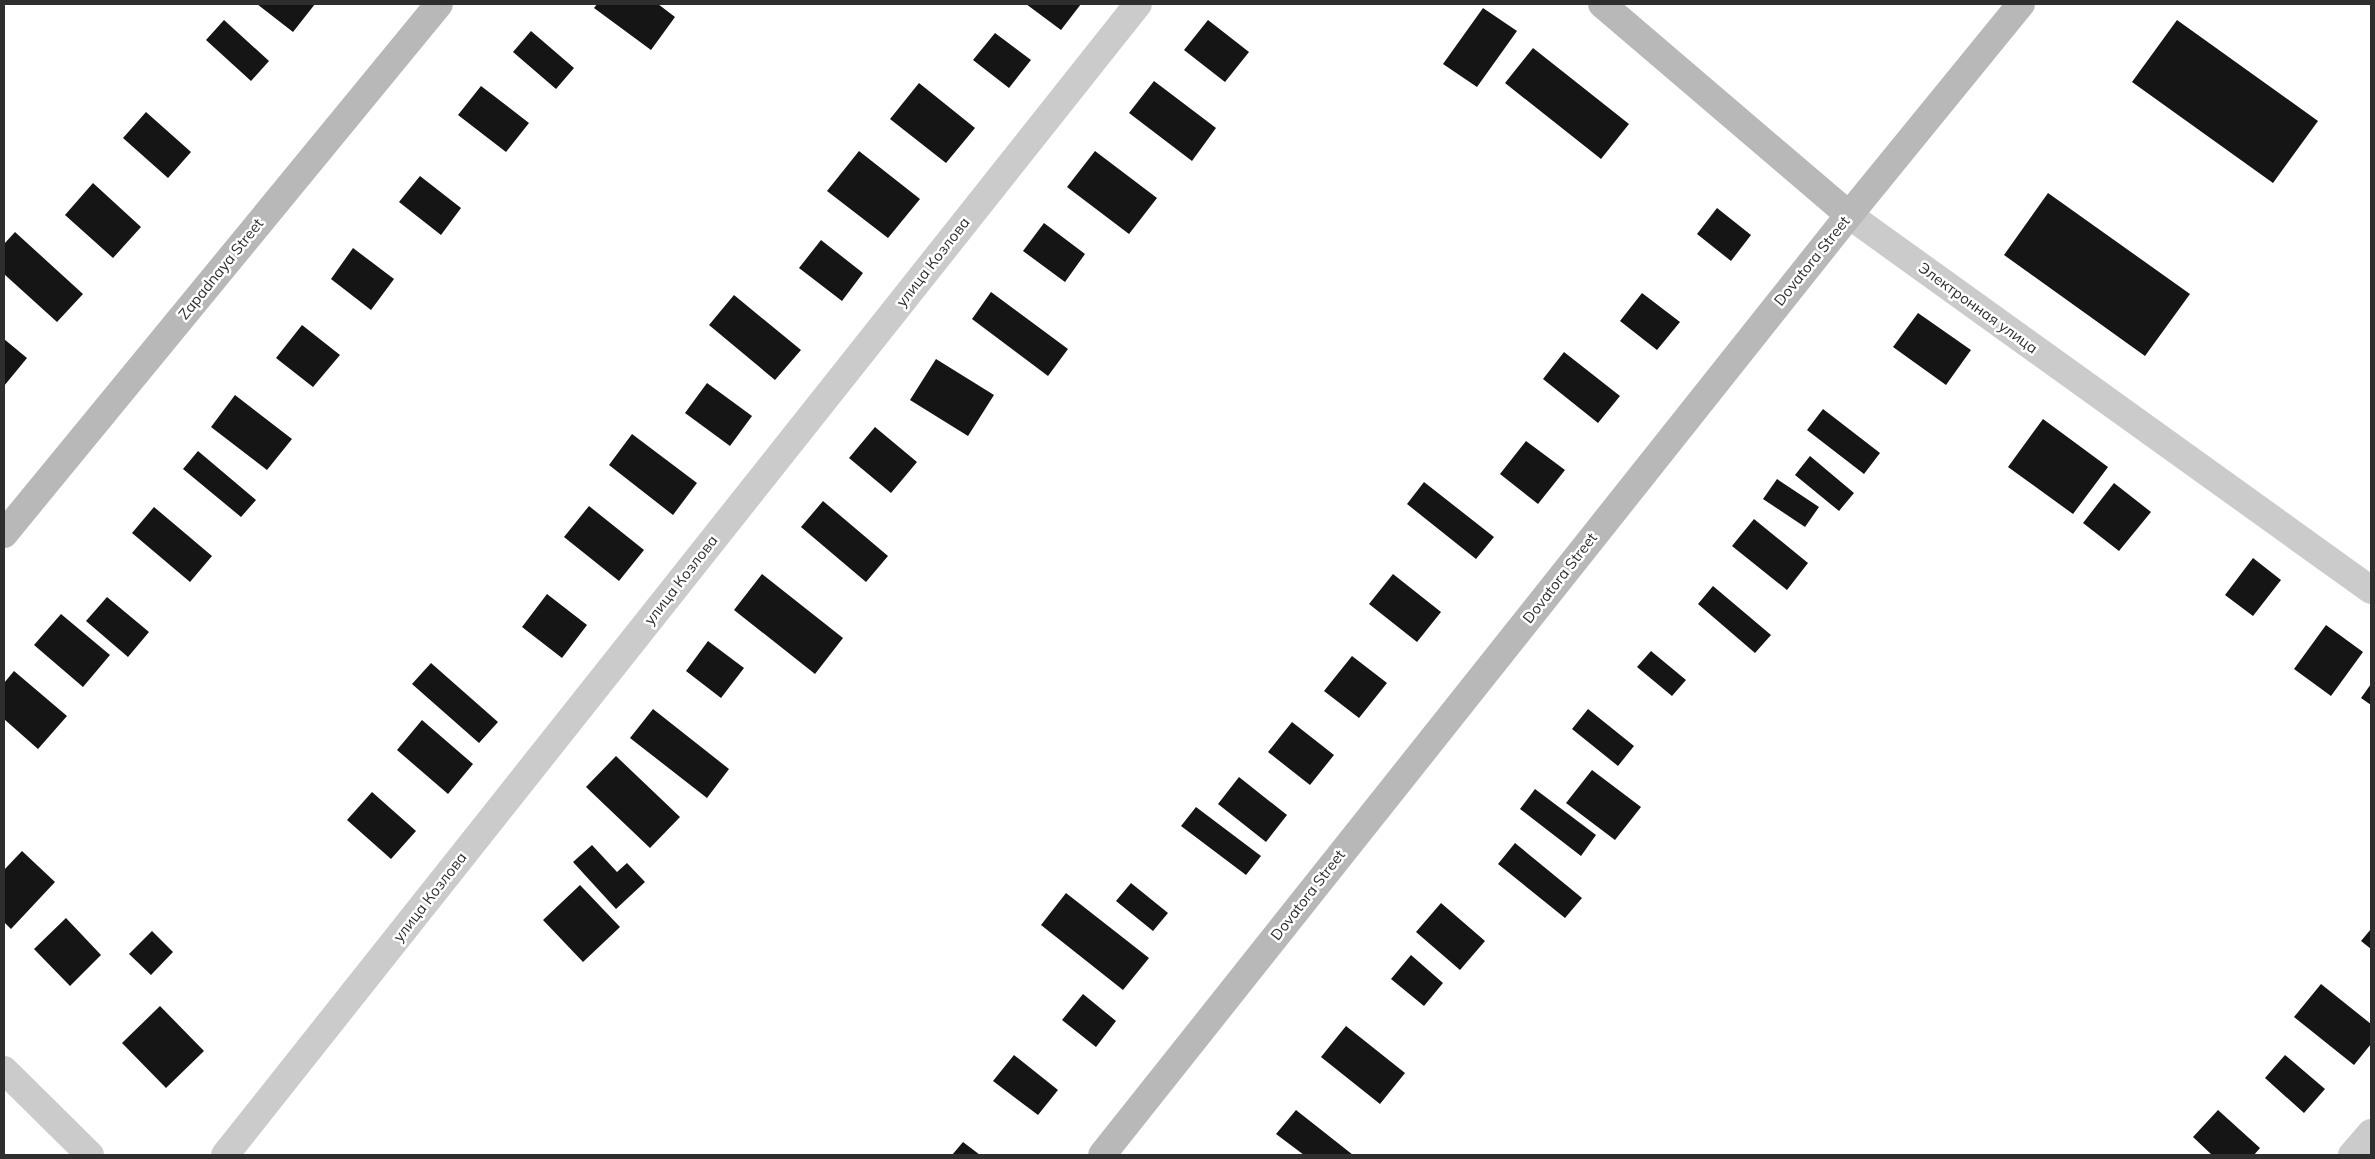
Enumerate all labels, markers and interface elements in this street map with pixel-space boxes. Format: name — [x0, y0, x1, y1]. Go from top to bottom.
street label: Dovatora Street — [1770, 212, 1854, 309]
street label: улица Козлова — [892, 213, 974, 310]
street label: Zapadnaya Street — [174, 214, 267, 323]
street label: Электронная улица — [1915, 258, 2042, 357]
street label: Dovatora Street — [1518, 529, 1601, 627]
street label: улица Козлова — [640, 531, 722, 628]
street label: Dovatora Street — [1266, 846, 1349, 944]
street label: улица Козлова — [389, 848, 471, 945]

